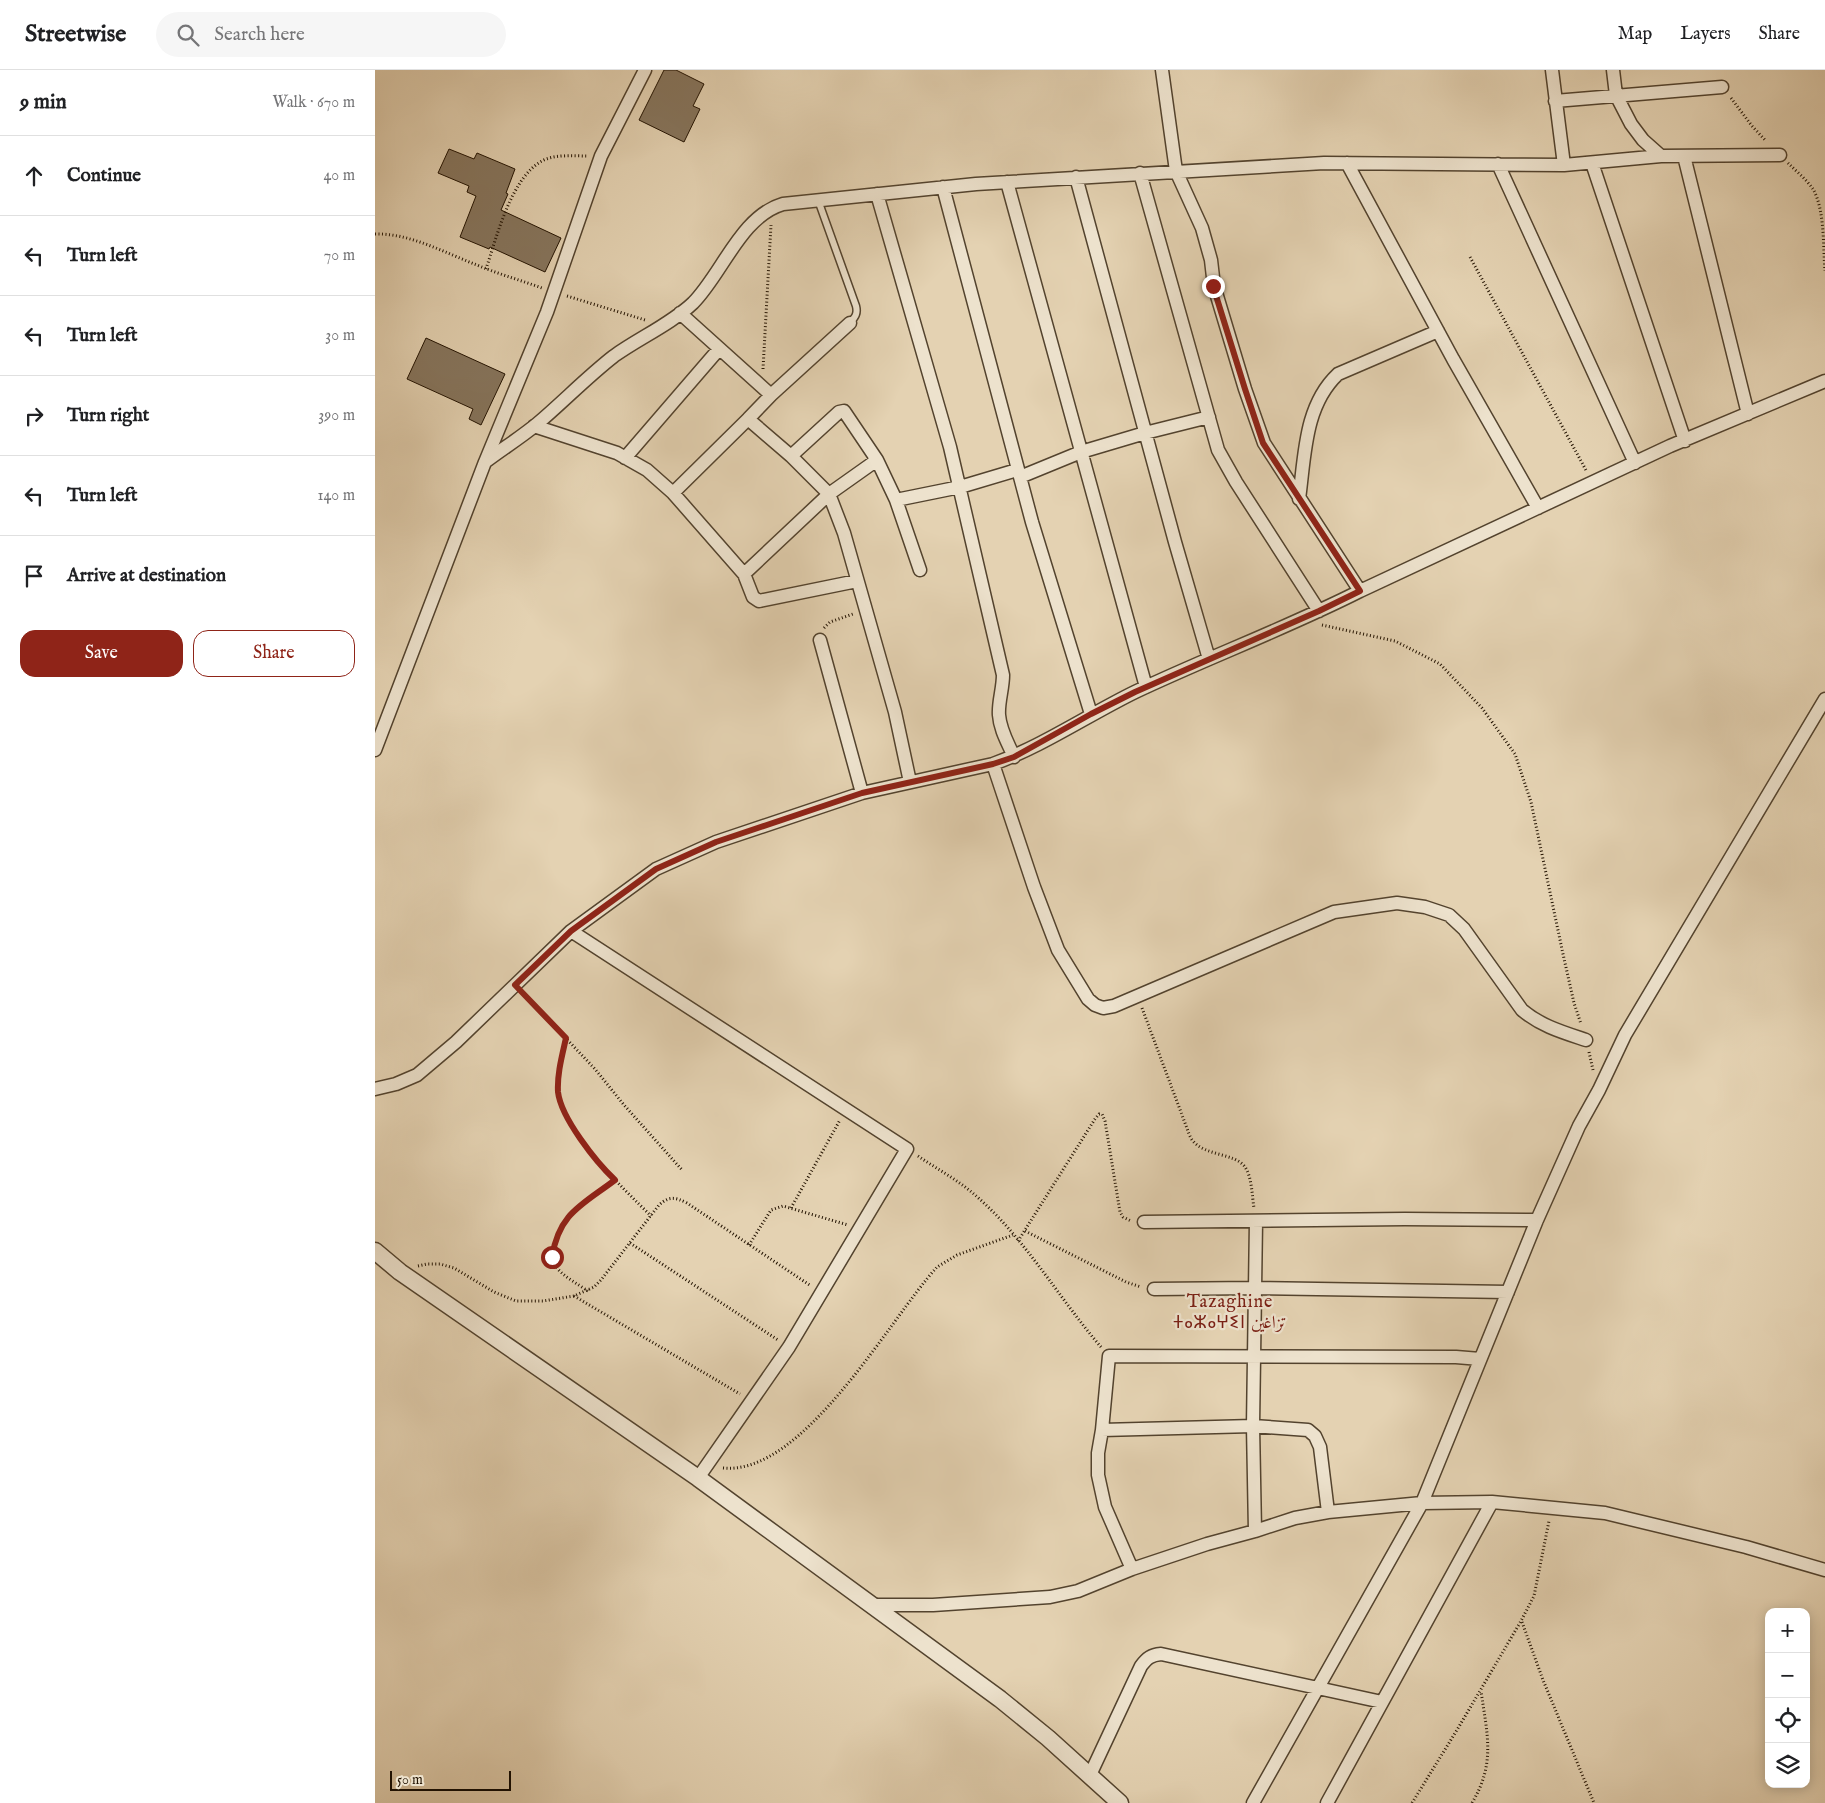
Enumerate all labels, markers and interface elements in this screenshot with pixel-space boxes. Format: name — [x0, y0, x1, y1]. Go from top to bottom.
search box — [156, 12, 506, 57]
text: Streetwise — [25, 19, 126, 50]
icon: search — [174, 21, 202, 49]
text: Search here — [214, 23, 305, 47]
text: Map — [1618, 23, 1652, 46]
text: Layers — [1680, 23, 1731, 46]
text: Share — [1759, 23, 1800, 46]
text: 9 min — [20, 89, 67, 116]
text: Walk · 670 m — [272, 93, 355, 113]
icon: ahead — [20, 162, 48, 190]
text: Continue — [67, 164, 141, 188]
text: 40 m — [323, 166, 355, 186]
icon: left — [20, 242, 48, 270]
text: Turn left — [67, 244, 138, 268]
text: 70 m — [324, 246, 355, 266]
route end — [1202, 275, 1225, 298]
icon: left — [20, 322, 48, 350]
text: Turn left — [67, 324, 138, 348]
text: 30 m — [325, 326, 355, 346]
icon: right — [20, 402, 48, 430]
text: Turn right — [67, 404, 149, 428]
text: 390 m — [318, 406, 355, 426]
icon: left — [20, 482, 48, 510]
text: Turn left — [67, 484, 138, 508]
text: 140 m — [317, 486, 355, 506]
icon: arrive — [20, 562, 48, 590]
text: Arrive at destination — [67, 564, 226, 588]
button: Save — [20, 630, 183, 677]
button: Share — [193, 630, 355, 677]
route start — [541, 1246, 564, 1269]
district label: Tazaghine ⵜⴰⵣⴰⵖⵉⵏ تزاغين — [1173, 1291, 1287, 1335]
map controls — [1765, 1608, 1810, 1788]
button: + — [1765, 1608, 1810, 1653]
button: − — [1765, 1653, 1810, 1698]
button: locate — [1765, 1698, 1810, 1743]
button: layers — [1765, 1743, 1810, 1788]
scale bar — [390, 1768, 511, 1791]
text: 50 m — [397, 1771, 423, 1789]

